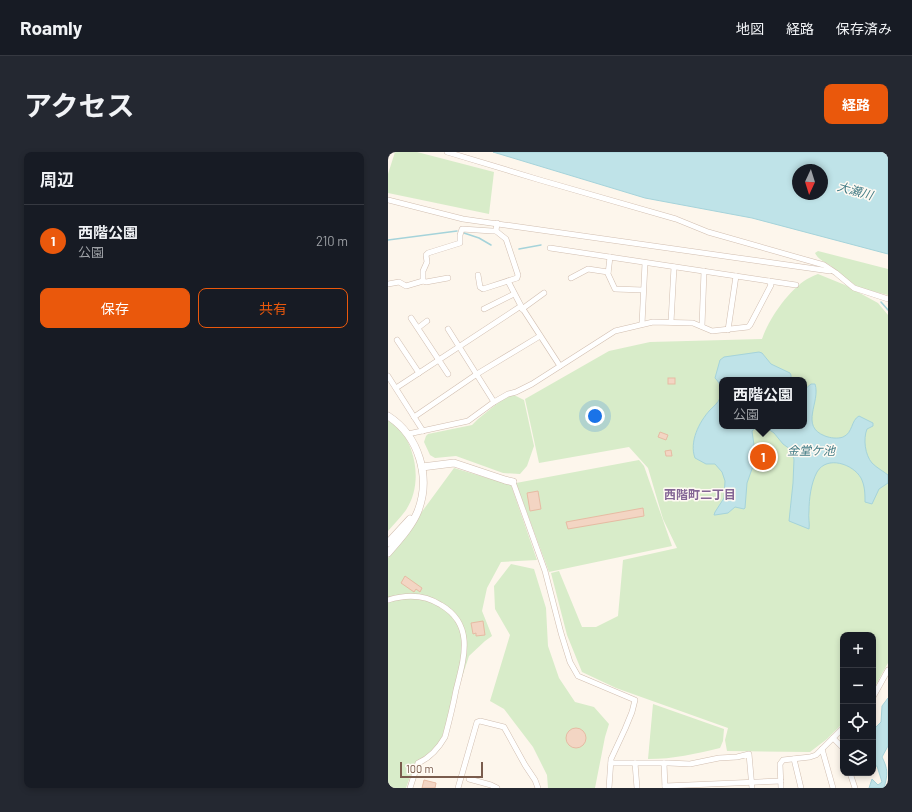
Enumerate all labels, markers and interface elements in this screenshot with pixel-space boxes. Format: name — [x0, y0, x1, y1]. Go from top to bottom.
text: Roamly — [20, 16, 82, 39]
text: 地図 — [736, 20, 764, 37]
text: 経路 — [786, 20, 814, 37]
text: 保存済み — [836, 20, 892, 37]
button: 経路 — [824, 84, 888, 124]
text: アクセス — [24, 88, 135, 122]
north arrow — [792, 164, 828, 200]
text: 周辺 — [40, 169, 74, 189]
water label: 大瀬川 — [836, 178, 876, 202]
text: 西階公園 — [78, 223, 138, 241]
text: 1 — [51, 233, 55, 249]
text: 210 m — [316, 233, 348, 249]
text: 公園 — [78, 244, 104, 260]
button: 保存 — [40, 288, 190, 328]
button: 共有 — [198, 288, 348, 328]
popup — [719, 377, 807, 429]
text: 西階公園 — [733, 385, 793, 403]
your location — [585, 406, 605, 426]
text: 公園 — [733, 406, 759, 422]
pin: 1 — [750, 442, 776, 472]
water label: 金堂ケ池 — [787, 443, 836, 457]
district label: 西階町二丁目 — [664, 487, 736, 501]
map controls — [840, 632, 876, 776]
button: + — [840, 632, 876, 668]
button: − — [840, 668, 876, 704]
button: locate — [840, 704, 876, 740]
button: layers — [840, 740, 876, 776]
scale bar — [400, 760, 483, 779]
text: 100 m — [406, 762, 434, 775]

